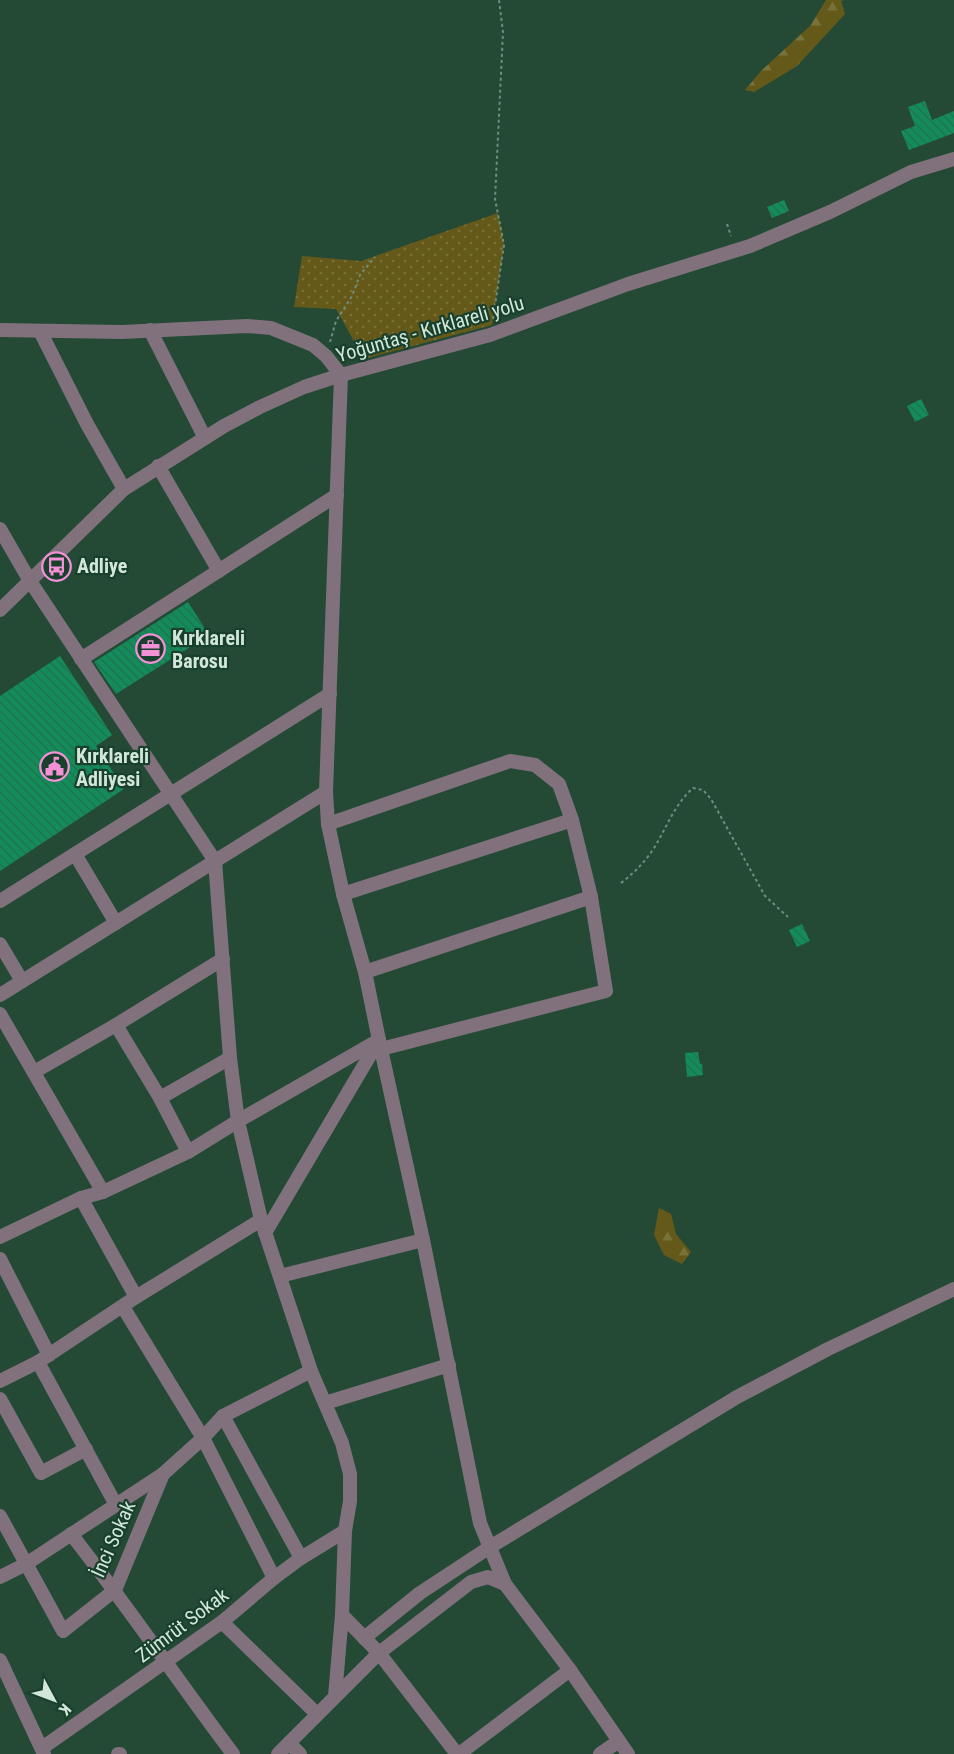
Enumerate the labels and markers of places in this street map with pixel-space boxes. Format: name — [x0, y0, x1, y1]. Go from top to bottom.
bus stop icon: Adliye — [40, 550, 72, 582]
place label: Adliye — [77, 554, 127, 578]
place label: Kırklareli Barosu — [172, 626, 245, 673]
office icon: Kırklareli Barosu — [135, 633, 167, 665]
place label: Kırklareli Adliyesi — [76, 744, 149, 791]
public building icon: Kırklareli Adliyesi — [39, 751, 71, 783]

